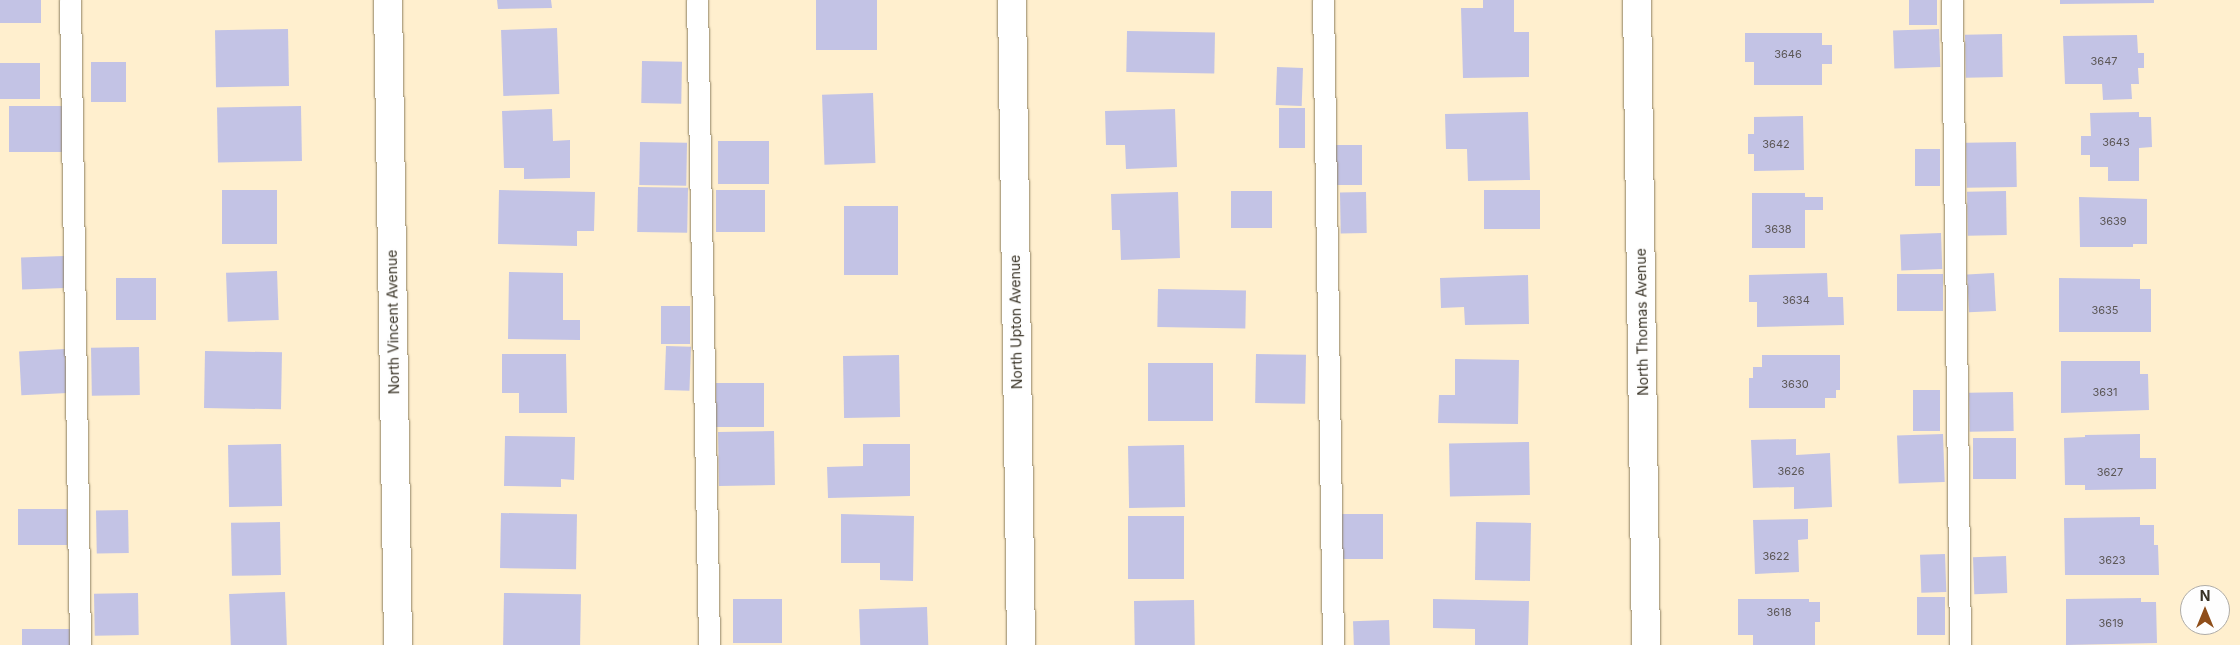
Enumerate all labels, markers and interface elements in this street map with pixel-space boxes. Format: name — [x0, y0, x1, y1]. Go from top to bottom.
house number: 3646 — [1774, 47, 1802, 61]
house number: 3647 — [2091, 54, 2117, 68]
house number: 3643 — [2102, 135, 2130, 149]
house number: 3642 — [1762, 137, 1790, 151]
house number: 3639 — [2099, 214, 2127, 228]
house number: 3638 — [1764, 222, 1792, 236]
street label: North Thomas Avenue — [1632, 248, 1652, 396]
street label: North Vincent Avenue — [383, 250, 403, 394]
street label: North Upton Avenue — [1006, 255, 1026, 389]
house number: 3634 — [1782, 293, 1810, 307]
house number: 3635 — [2091, 303, 2119, 317]
house number: 3630 — [1781, 377, 1809, 391]
house number: 3631 — [2093, 385, 2117, 399]
house number: 3626 — [1777, 464, 1805, 478]
house number: 3627 — [2097, 465, 2123, 479]
house number: 3622 — [1762, 549, 1790, 563]
house number: 3623 — [2098, 553, 2126, 567]
north arrow — [2180, 585, 2230, 635]
text: N — [2200, 587, 2210, 604]
house number: 3618 — [1767, 605, 1791, 619]
house number: 3619 — [2099, 616, 2123, 630]

